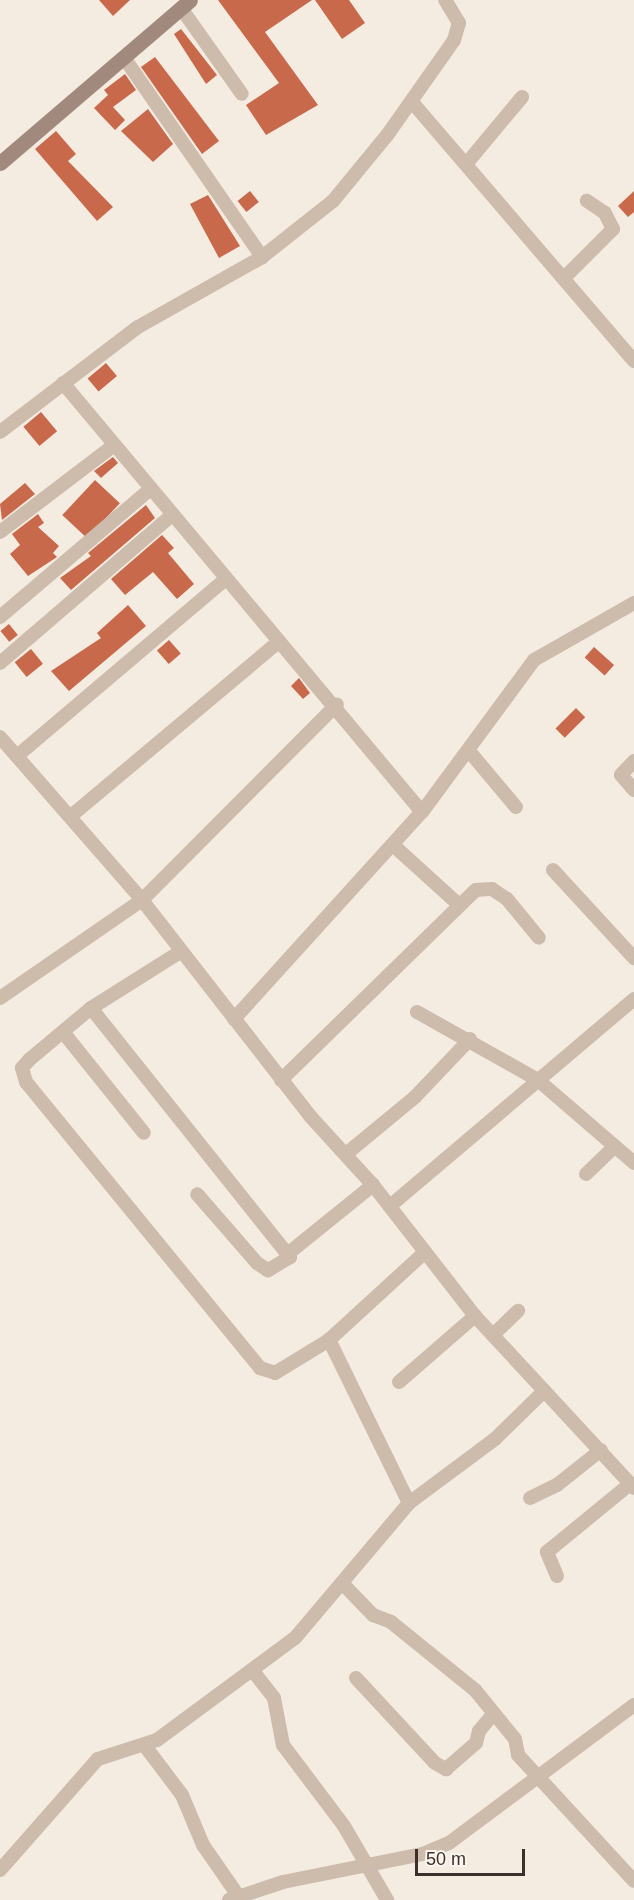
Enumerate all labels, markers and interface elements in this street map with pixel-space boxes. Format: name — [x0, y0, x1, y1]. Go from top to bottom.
scale bar — [418, 1837, 528, 1875]
text: 50 m — [426, 1849, 466, 1869]

